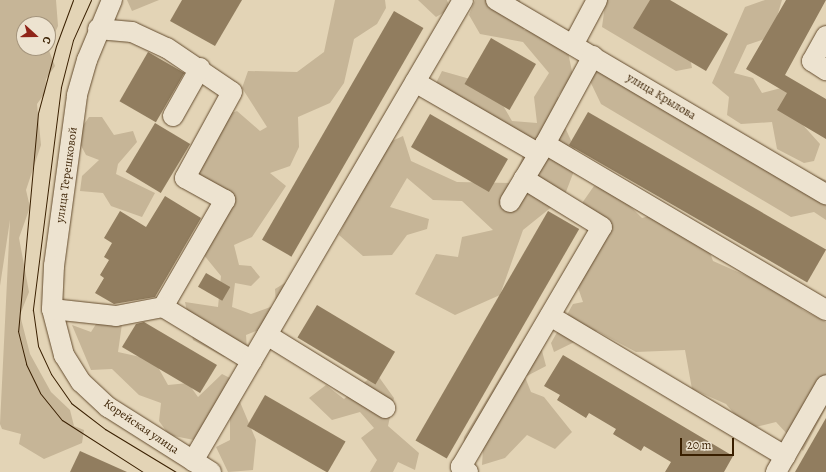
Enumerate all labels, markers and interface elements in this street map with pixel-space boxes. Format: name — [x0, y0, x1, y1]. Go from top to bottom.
north arrow — [16, 16, 56, 56]
text: С — [39, 34, 55, 46]
street label: улица Крылова — [624, 71, 698, 123]
street label: улица Терешковой — [53, 126, 81, 224]
street label: Корейская улица — [101, 397, 181, 457]
scale bar — [682, 430, 736, 456]
text: 20 m — [687, 437, 711, 453]

